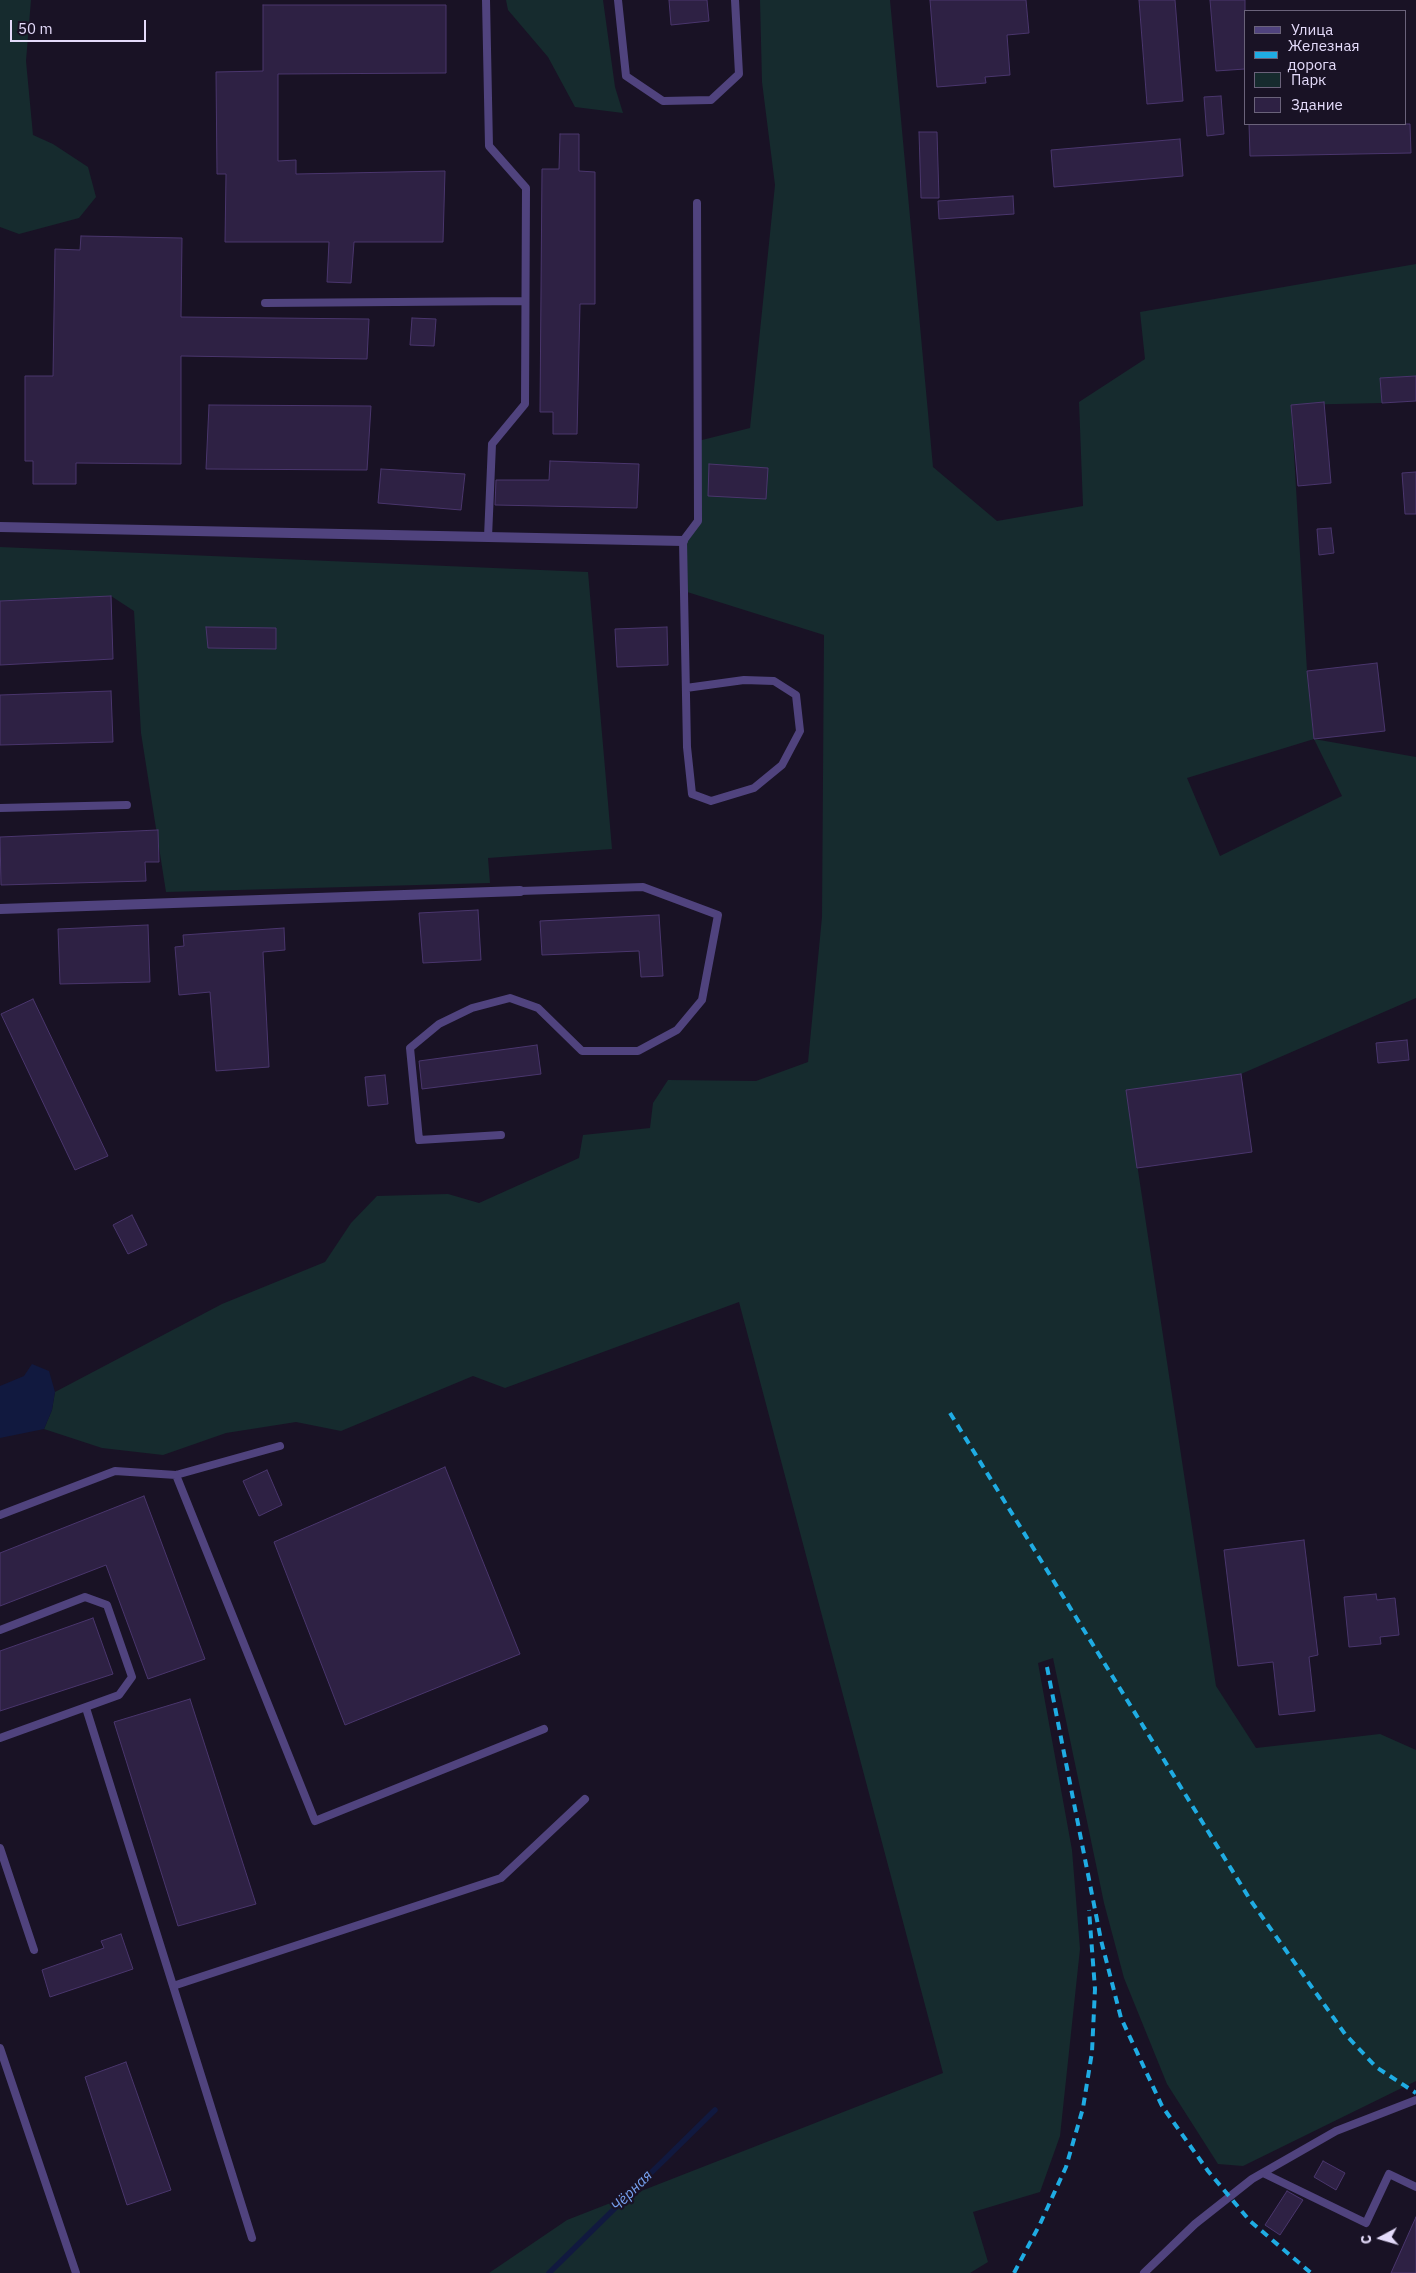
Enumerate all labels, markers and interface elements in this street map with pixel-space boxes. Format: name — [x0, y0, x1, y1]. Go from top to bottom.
scale bar — [12, 10, 149, 42]
legend — [1244, 10, 1406, 125]
text: 50 m — [18, 19, 53, 38]
text: Улица — [1291, 20, 1333, 39]
text: Железная дорога — [1288, 36, 1359, 74]
text: Парк — [1291, 70, 1326, 89]
text: Здание — [1291, 95, 1343, 114]
water label: Чёрная — [608, 2167, 656, 2215]
north arrow — [1356, 2213, 1406, 2263]
text: С — [1357, 2234, 1376, 2245]

